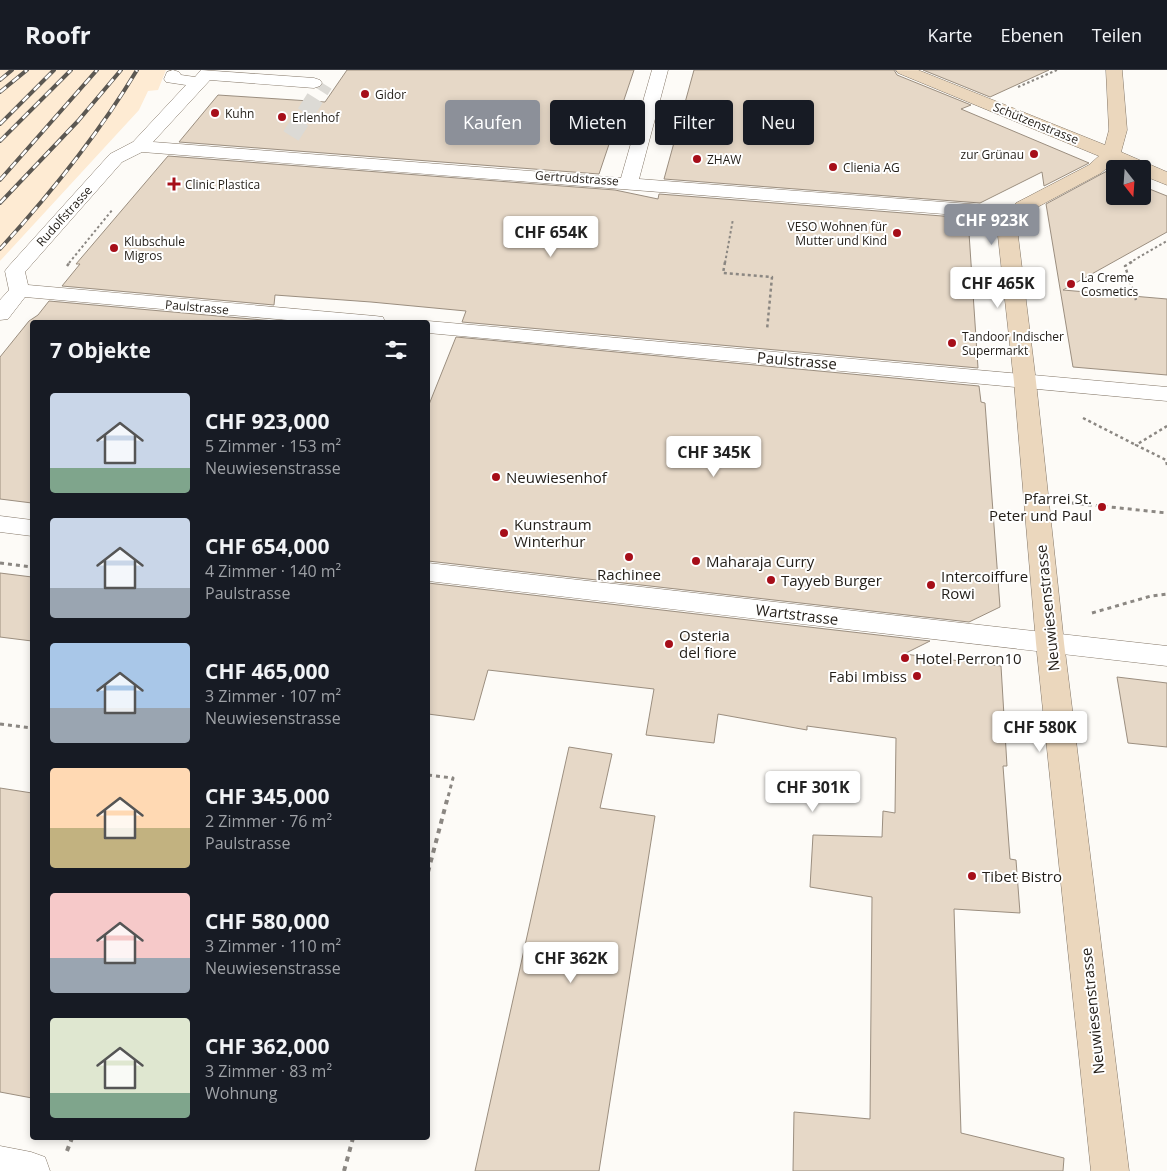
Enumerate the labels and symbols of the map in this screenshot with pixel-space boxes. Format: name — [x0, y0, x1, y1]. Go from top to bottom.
place label: Gidor — [375, 86, 406, 103]
marker: Gidor — [359, 88, 371, 100]
street label: Schützenstrasse — [991, 98, 1082, 148]
place label: Kuhn — [225, 105, 254, 122]
marker: Kuhn — [209, 107, 221, 119]
place label: Erlenhof — [292, 109, 340, 126]
marker: Erlenhof — [276, 111, 288, 123]
place label: zur Grünau — [961, 146, 1024, 163]
marker: zur Grünau — [1028, 148, 1040, 160]
place label: ZHAW — [707, 151, 741, 168]
marker: ZHAW — [691, 153, 703, 165]
place label: Clienia AG — [843, 159, 900, 176]
north arrow — [1106, 160, 1151, 205]
marker: Clienia AG — [827, 161, 839, 173]
street label: Gertrudstrasse — [535, 167, 620, 189]
place label: Clinic Plastica — [185, 176, 260, 193]
marker: Clinic Plastica — [167, 177, 181, 191]
street label: Rudolfstrasse — [32, 182, 96, 250]
pin: CHF 923K — [940, 204, 1044, 246]
pin: CHF 654K — [499, 216, 603, 258]
place label: VESO Wohnen für Mutter und Kind — [788, 218, 887, 249]
marker: VESO Wohnen für Mutter und Kind — [891, 227, 903, 239]
place label: Klubschule Migros — [124, 233, 185, 264]
marker: Klubschule Migros — [108, 242, 120, 254]
pin: CHF 465K — [946, 266, 1050, 309]
place label: La Creme Cosmetics — [1081, 269, 1138, 300]
marker: La Creme Cosmetics — [1065, 278, 1077, 290]
street label: Paulstrasse — [164, 296, 230, 318]
place label: Tandoor Indischer Supermarkt — [962, 328, 1064, 359]
marker: Tandoor Indischer Supermarkt — [946, 337, 958, 349]
street label: Paulstrasse — [756, 347, 838, 373]
pin: CHF 345K — [662, 436, 766, 478]
place label: Neuwiesenhof — [506, 467, 608, 487]
marker: Neuwiesenhof — [490, 471, 502, 483]
place label: Pfarrei St. Peter und Paul — [989, 488, 1092, 525]
marker: Pfarrei St. Peter und Paul — [1096, 501, 1108, 513]
place label: Kunstraum Winterhur — [514, 514, 592, 551]
marker: Kunstraum Winterhur — [498, 527, 510, 539]
street label: Neuwiesenstrasse — [1030, 544, 1064, 672]
marker: Rachinee — [623, 551, 635, 563]
place label: Maharaja Curry — [706, 551, 815, 571]
marker: Maharaja Curry — [690, 555, 702, 567]
place label: Rachinee — [597, 564, 661, 584]
place label: Intercoiffure Rowi — [941, 566, 1028, 603]
place label: Tayyeb Burger — [781, 570, 882, 590]
marker: Tayyeb Burger — [765, 574, 777, 586]
marker: Intercoiffure Rowi — [925, 579, 937, 591]
street label: Wartstrasse — [754, 599, 840, 629]
place label: Osteria del fiore — [679, 625, 737, 662]
marker: Osteria del fiore — [663, 638, 675, 650]
place label: Hotel Perron10 — [915, 648, 1022, 668]
marker: Hotel Perron10 — [899, 652, 911, 664]
place label: Fabi Imbiss — [829, 666, 907, 686]
marker: Fabi Imbiss — [911, 670, 923, 682]
pin: CHF 580K — [988, 710, 1092, 753]
pin: CHF 301K — [761, 770, 865, 813]
place label: Tibet Bistro — [982, 866, 1062, 886]
marker: Tibet Bistro — [966, 870, 978, 882]
pin: CHF 362K — [519, 942, 623, 984]
street label: Neuwiesenstrasse — [1075, 947, 1109, 1075]

